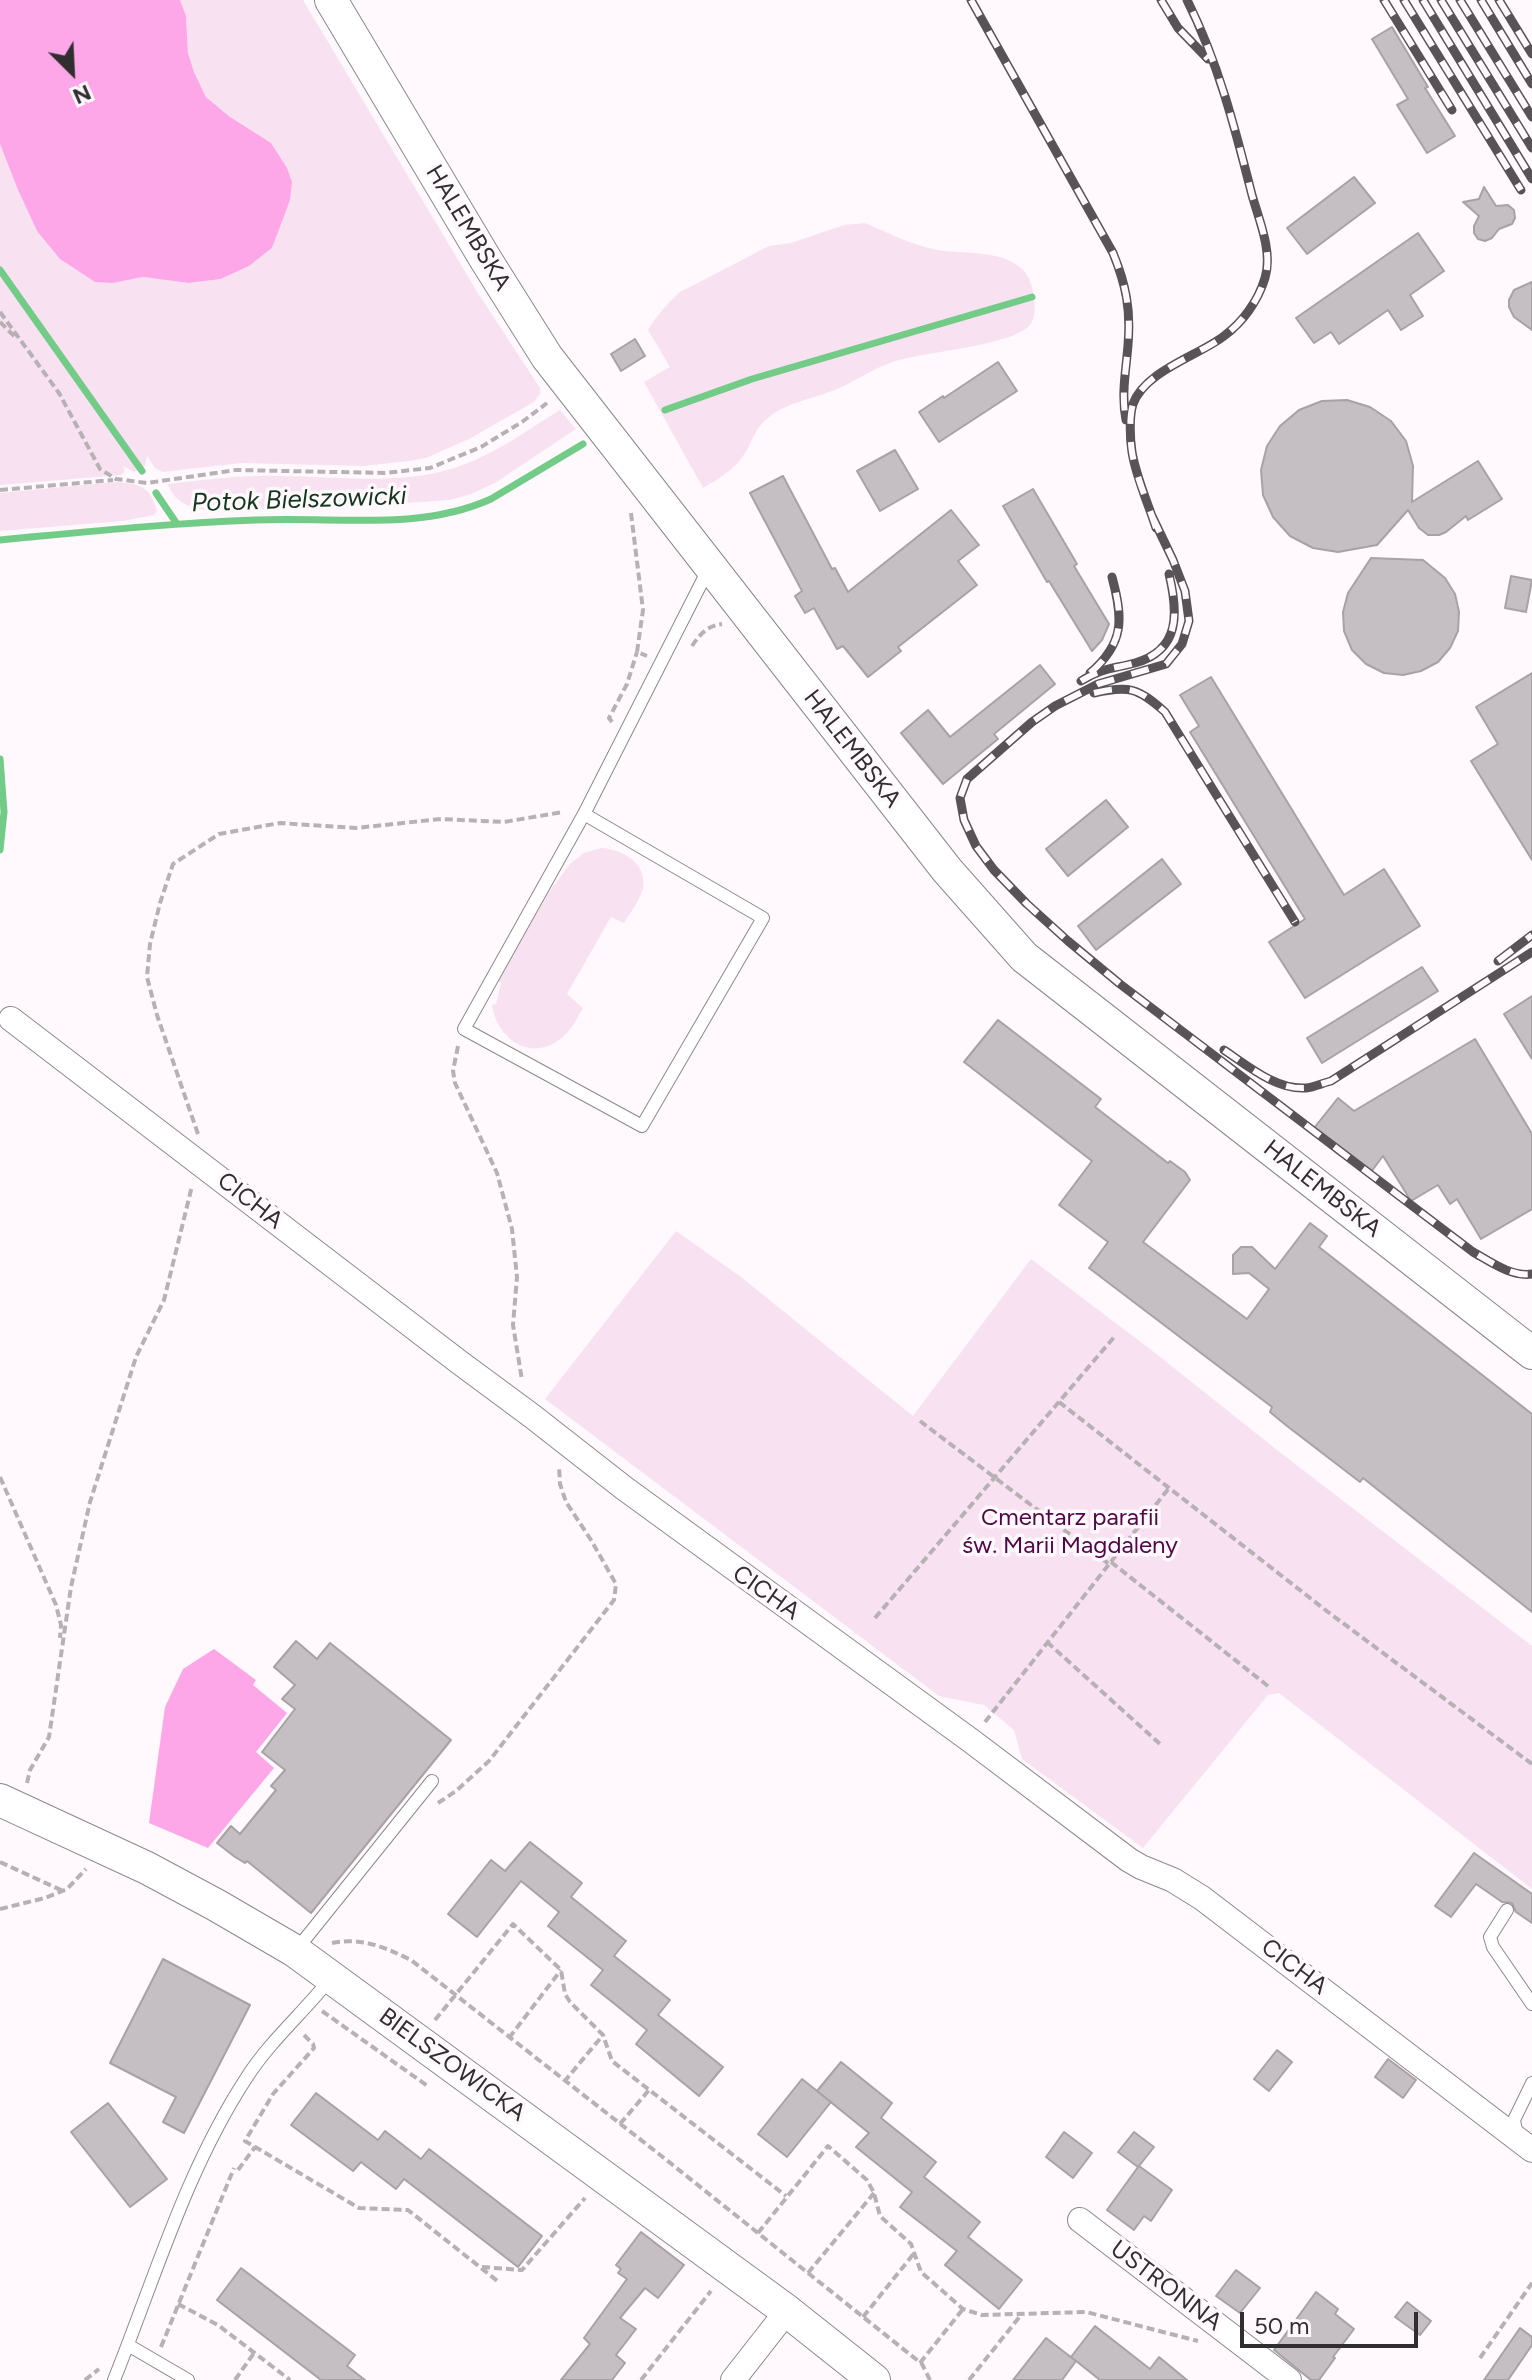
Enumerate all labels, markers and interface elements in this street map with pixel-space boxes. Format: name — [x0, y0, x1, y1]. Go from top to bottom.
north arrow — [32, 32, 112, 112]
text: N — [69, 79, 95, 110]
street label: HALEMBSKA — [419, 160, 517, 296]
water label: Potok Bielszowicki — [191, 481, 407, 519]
street label: HALEMBSKA — [797, 684, 907, 814]
street label: HALEMBSKA — [1257, 1134, 1387, 1244]
street label: CICHA — [211, 1166, 289, 1236]
park label: Cmentarz parafii św. Marii Magdaleny — [962, 1504, 1178, 1560]
street label: CICHA — [727, 1560, 805, 1626]
street label: CICHA — [1255, 1933, 1333, 2001]
street label: BIELSZOWICKA — [373, 2002, 531, 2128]
street label: USTRONNA — [1105, 2235, 1227, 2337]
scale bar — [1244, 2296, 1422, 2346]
text: 50 m — [1254, 2311, 1310, 2340]

